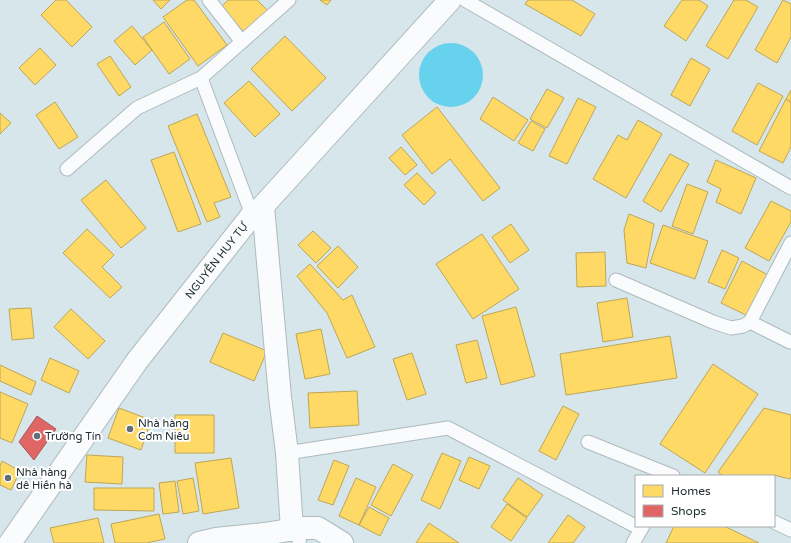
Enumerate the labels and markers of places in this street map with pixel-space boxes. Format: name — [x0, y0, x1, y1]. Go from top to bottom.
place label: Nhà hàng Cơm Niêu — [138, 417, 190, 443]
marker: Nhà hàng Cơm Niêu — [125, 424, 135, 434]
place label: Trường Tín — [45, 430, 101, 443]
marker: Trường Tín — [32, 431, 42, 441]
place label: Nhà hàng dê Hiền hà — [16, 466, 72, 492]
marker: Nhà hàng dê Hiền hà — [3, 473, 13, 483]

